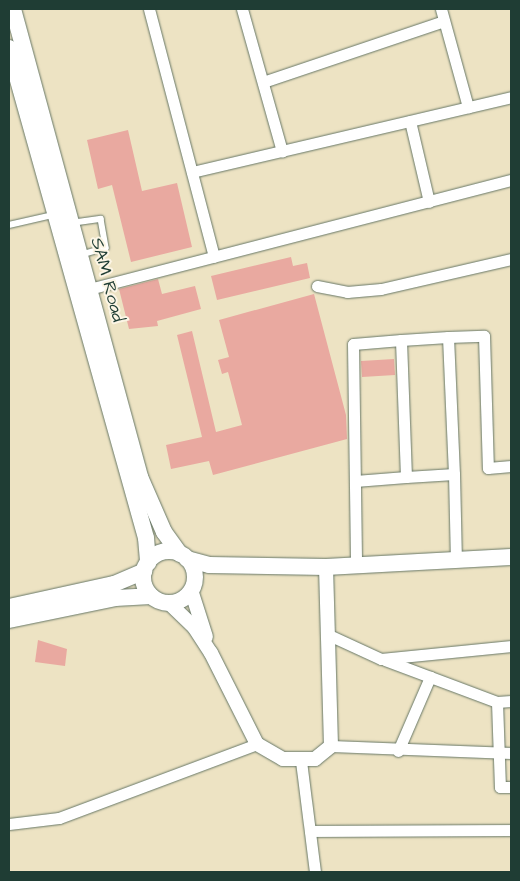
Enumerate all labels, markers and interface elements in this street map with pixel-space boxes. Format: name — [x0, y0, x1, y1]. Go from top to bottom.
street label: SAM Road — [85, 235, 129, 325]

